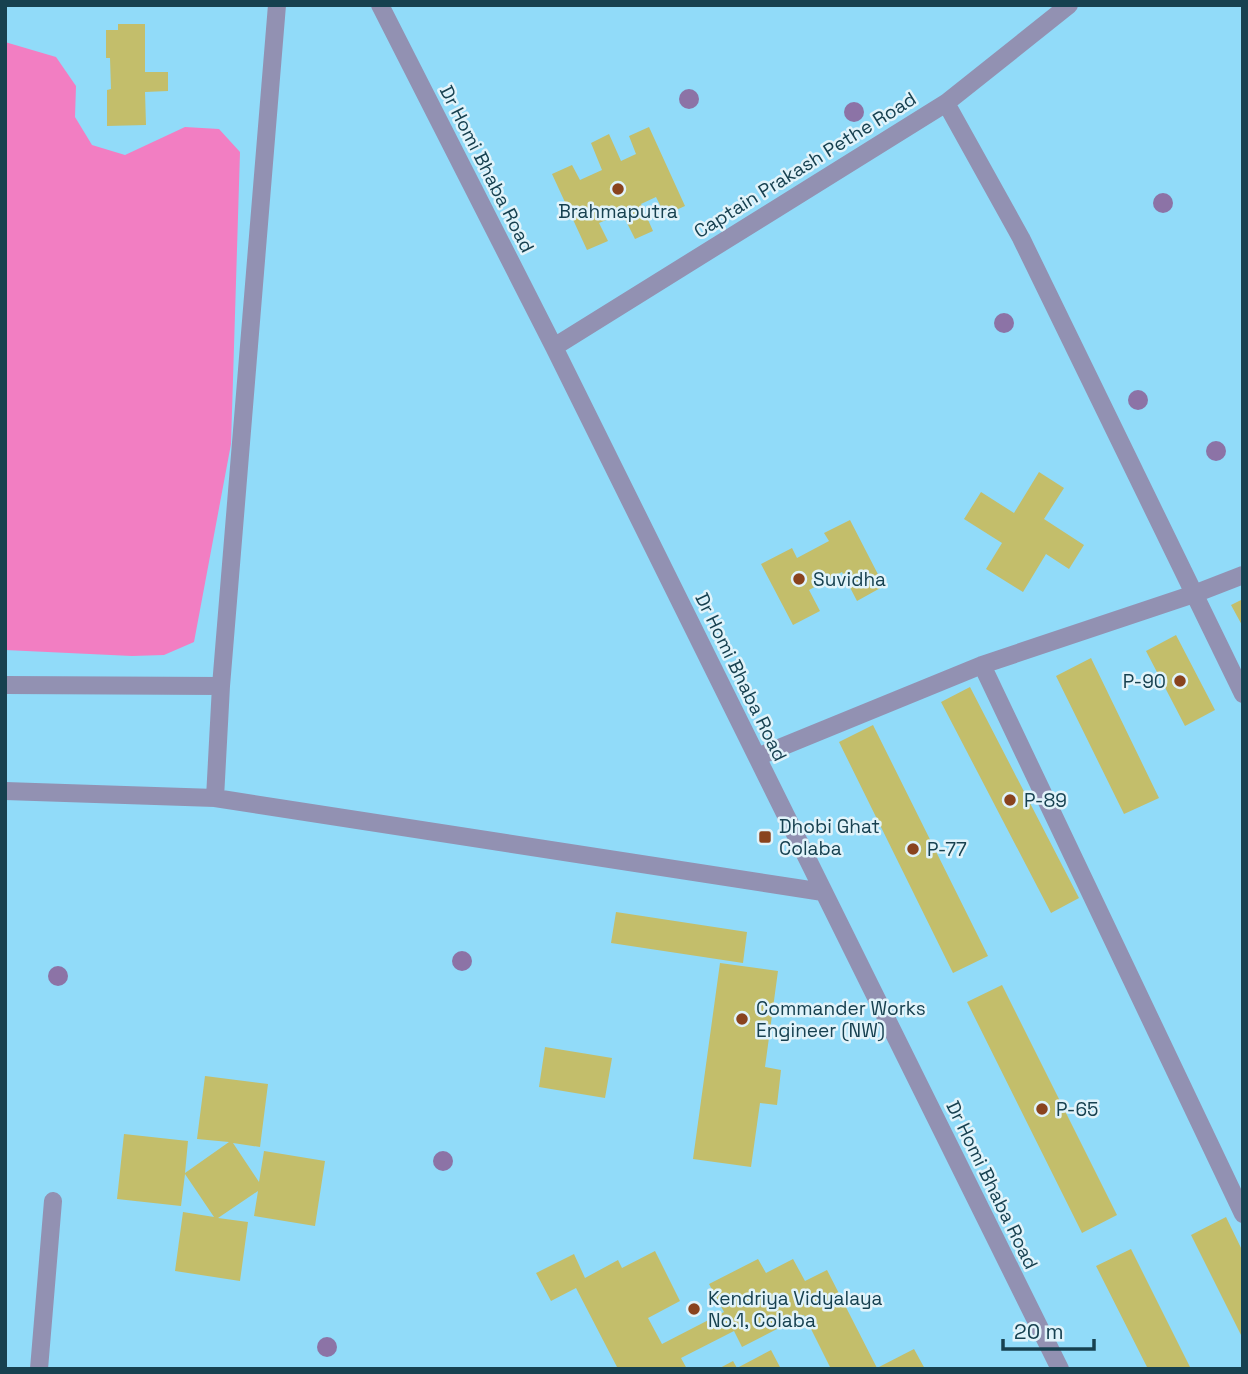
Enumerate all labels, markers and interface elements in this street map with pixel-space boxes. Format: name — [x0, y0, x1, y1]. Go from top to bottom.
street label: Dr Homi Bhaba Road — [434, 81, 540, 257]
street label: Captain Prakash Pethe Road — [689, 86, 921, 244]
marker: Brahmaputra — [610, 181, 626, 197]
place label: Brahmaputra — [558, 199, 678, 224]
place label: Suvidha — [813, 567, 886, 592]
marker: Suvidha — [791, 571, 807, 587]
street label: Dr Homi Bhaba Road — [689, 589, 793, 765]
place label: P-90 — [1123, 669, 1166, 694]
marker: P-90 — [1172, 673, 1188, 689]
place label: P-89 — [1024, 788, 1067, 813]
marker: P-89 — [1002, 792, 1018, 808]
place label: Dhobi Ghat Colaba — [779, 814, 880, 861]
marker: Dhobi Ghat Colaba — [757, 829, 773, 845]
place label: P-77 — [927, 837, 967, 862]
marker: P-77 — [905, 841, 921, 857]
place label: Commander Works Engineer (NW) — [756, 996, 926, 1043]
marker: Commander Works Engineer (NW) — [734, 1011, 750, 1027]
street label: Dr Homi Bhaba Road — [940, 1097, 1044, 1273]
place label: P-65 — [1056, 1097, 1098, 1122]
marker: P-65 — [1034, 1101, 1050, 1117]
place label: Kendriya Vidyalaya No.1, Colaba — [708, 1286, 883, 1333]
marker: Kendriya Vidyalaya No.1, Colaba — [686, 1301, 702, 1317]
scale bar — [1003, 1308, 1094, 1352]
text: 20 m — [1014, 1318, 1064, 1345]

